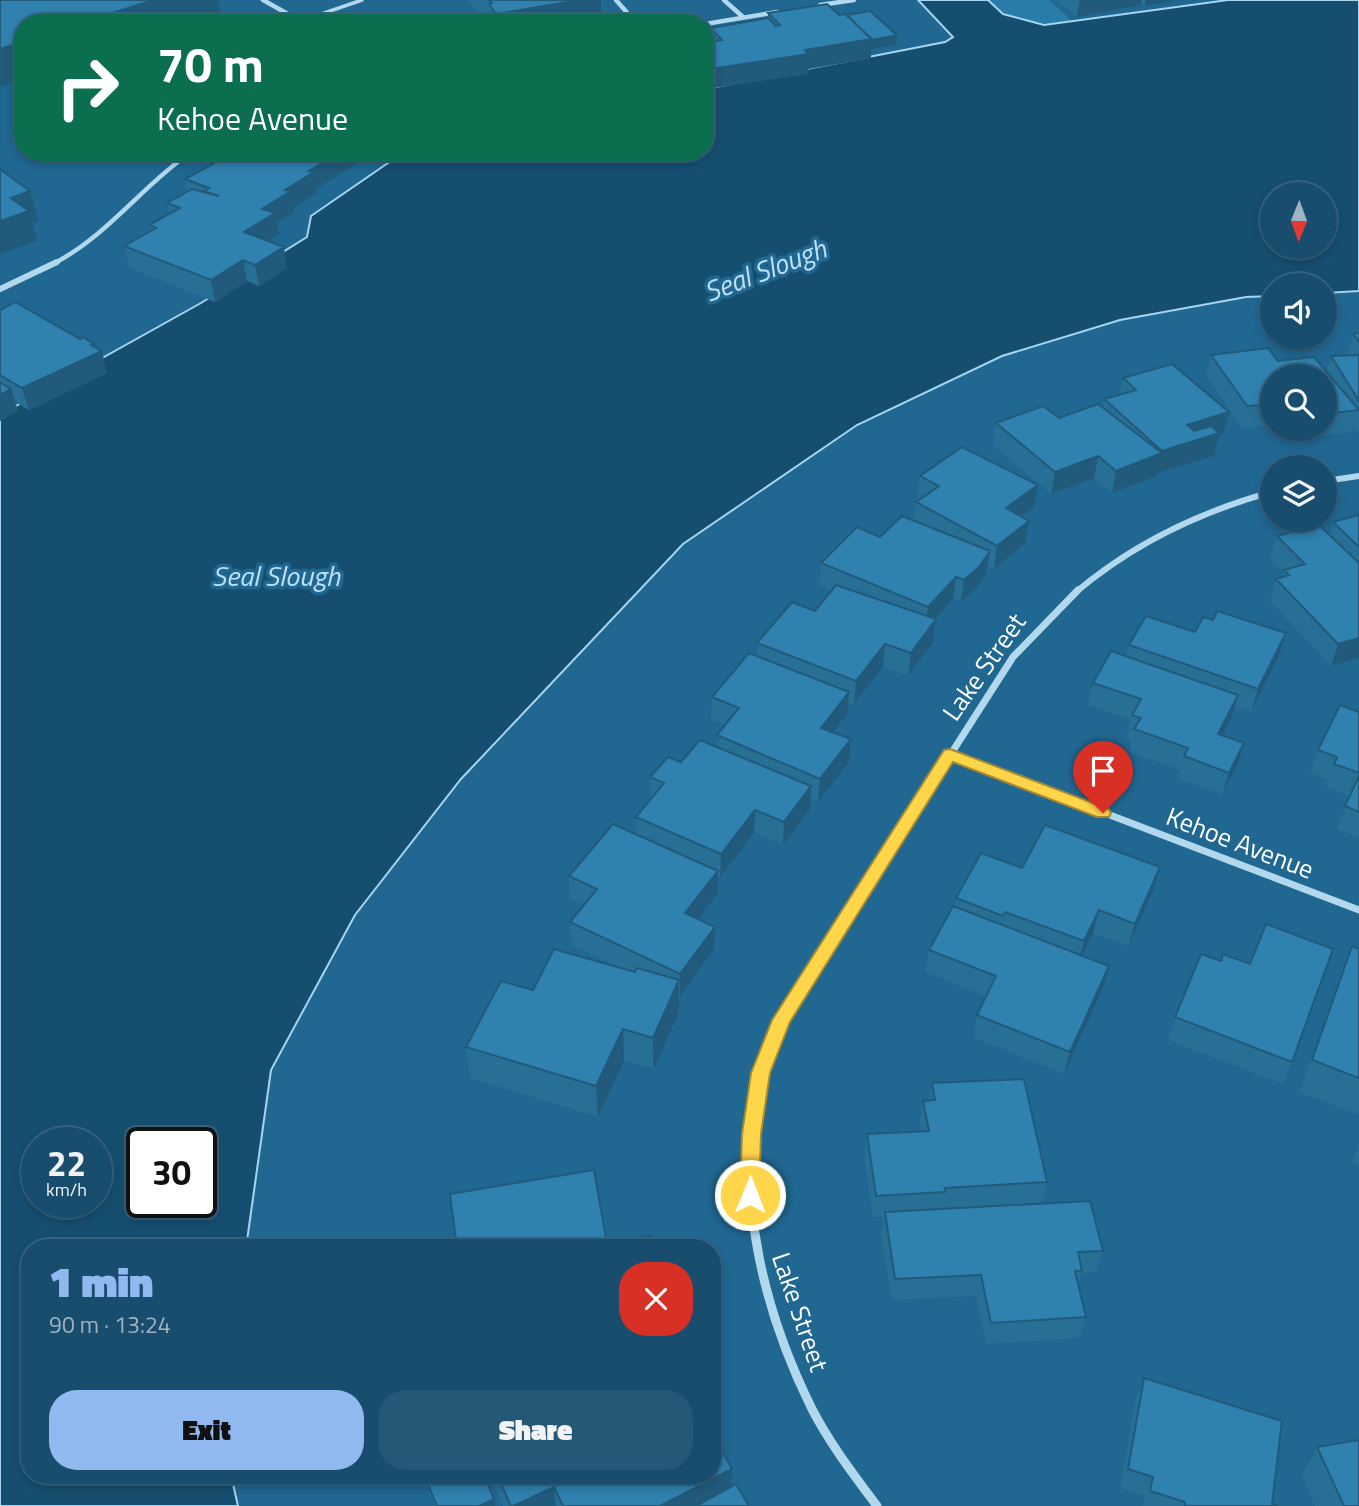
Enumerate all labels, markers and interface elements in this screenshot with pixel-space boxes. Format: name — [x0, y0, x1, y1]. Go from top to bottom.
text: 70 m — [157, 26, 264, 101]
icon: right — [42, 42, 133, 133]
text: Kehoe Avenue — [157, 94, 348, 142]
north arrow — [1260, 182, 1337, 259]
map controls — [1260, 182, 1337, 532]
water label: Seal Slough — [697, 226, 833, 313]
button: sound — [1260, 273, 1337, 350]
button: search — [1260, 364, 1337, 441]
button: layers — [1260, 455, 1337, 532]
water label: Seal Slough — [212, 554, 341, 597]
street label: Lake Street — [932, 605, 1035, 728]
pin — [1073, 741, 1133, 813]
icon: arrive — [1084, 752, 1122, 790]
street label: Kehoe Avenue — [1161, 796, 1320, 889]
speed limit sign: 30 — [126, 1127, 217, 1218]
text: 22 — [47, 1136, 86, 1190]
position arrow — [713, 1158, 787, 1232]
text: km/h — [46, 1176, 87, 1203]
street label: Lake Street — [762, 1247, 839, 1377]
text: 1 min — [49, 1249, 153, 1313]
button: close — [619, 1262, 693, 1336]
text: 90 m · 13:24 — [49, 1307, 171, 1342]
button: Exit — [49, 1390, 364, 1470]
button: Share — [378, 1390, 693, 1470]

